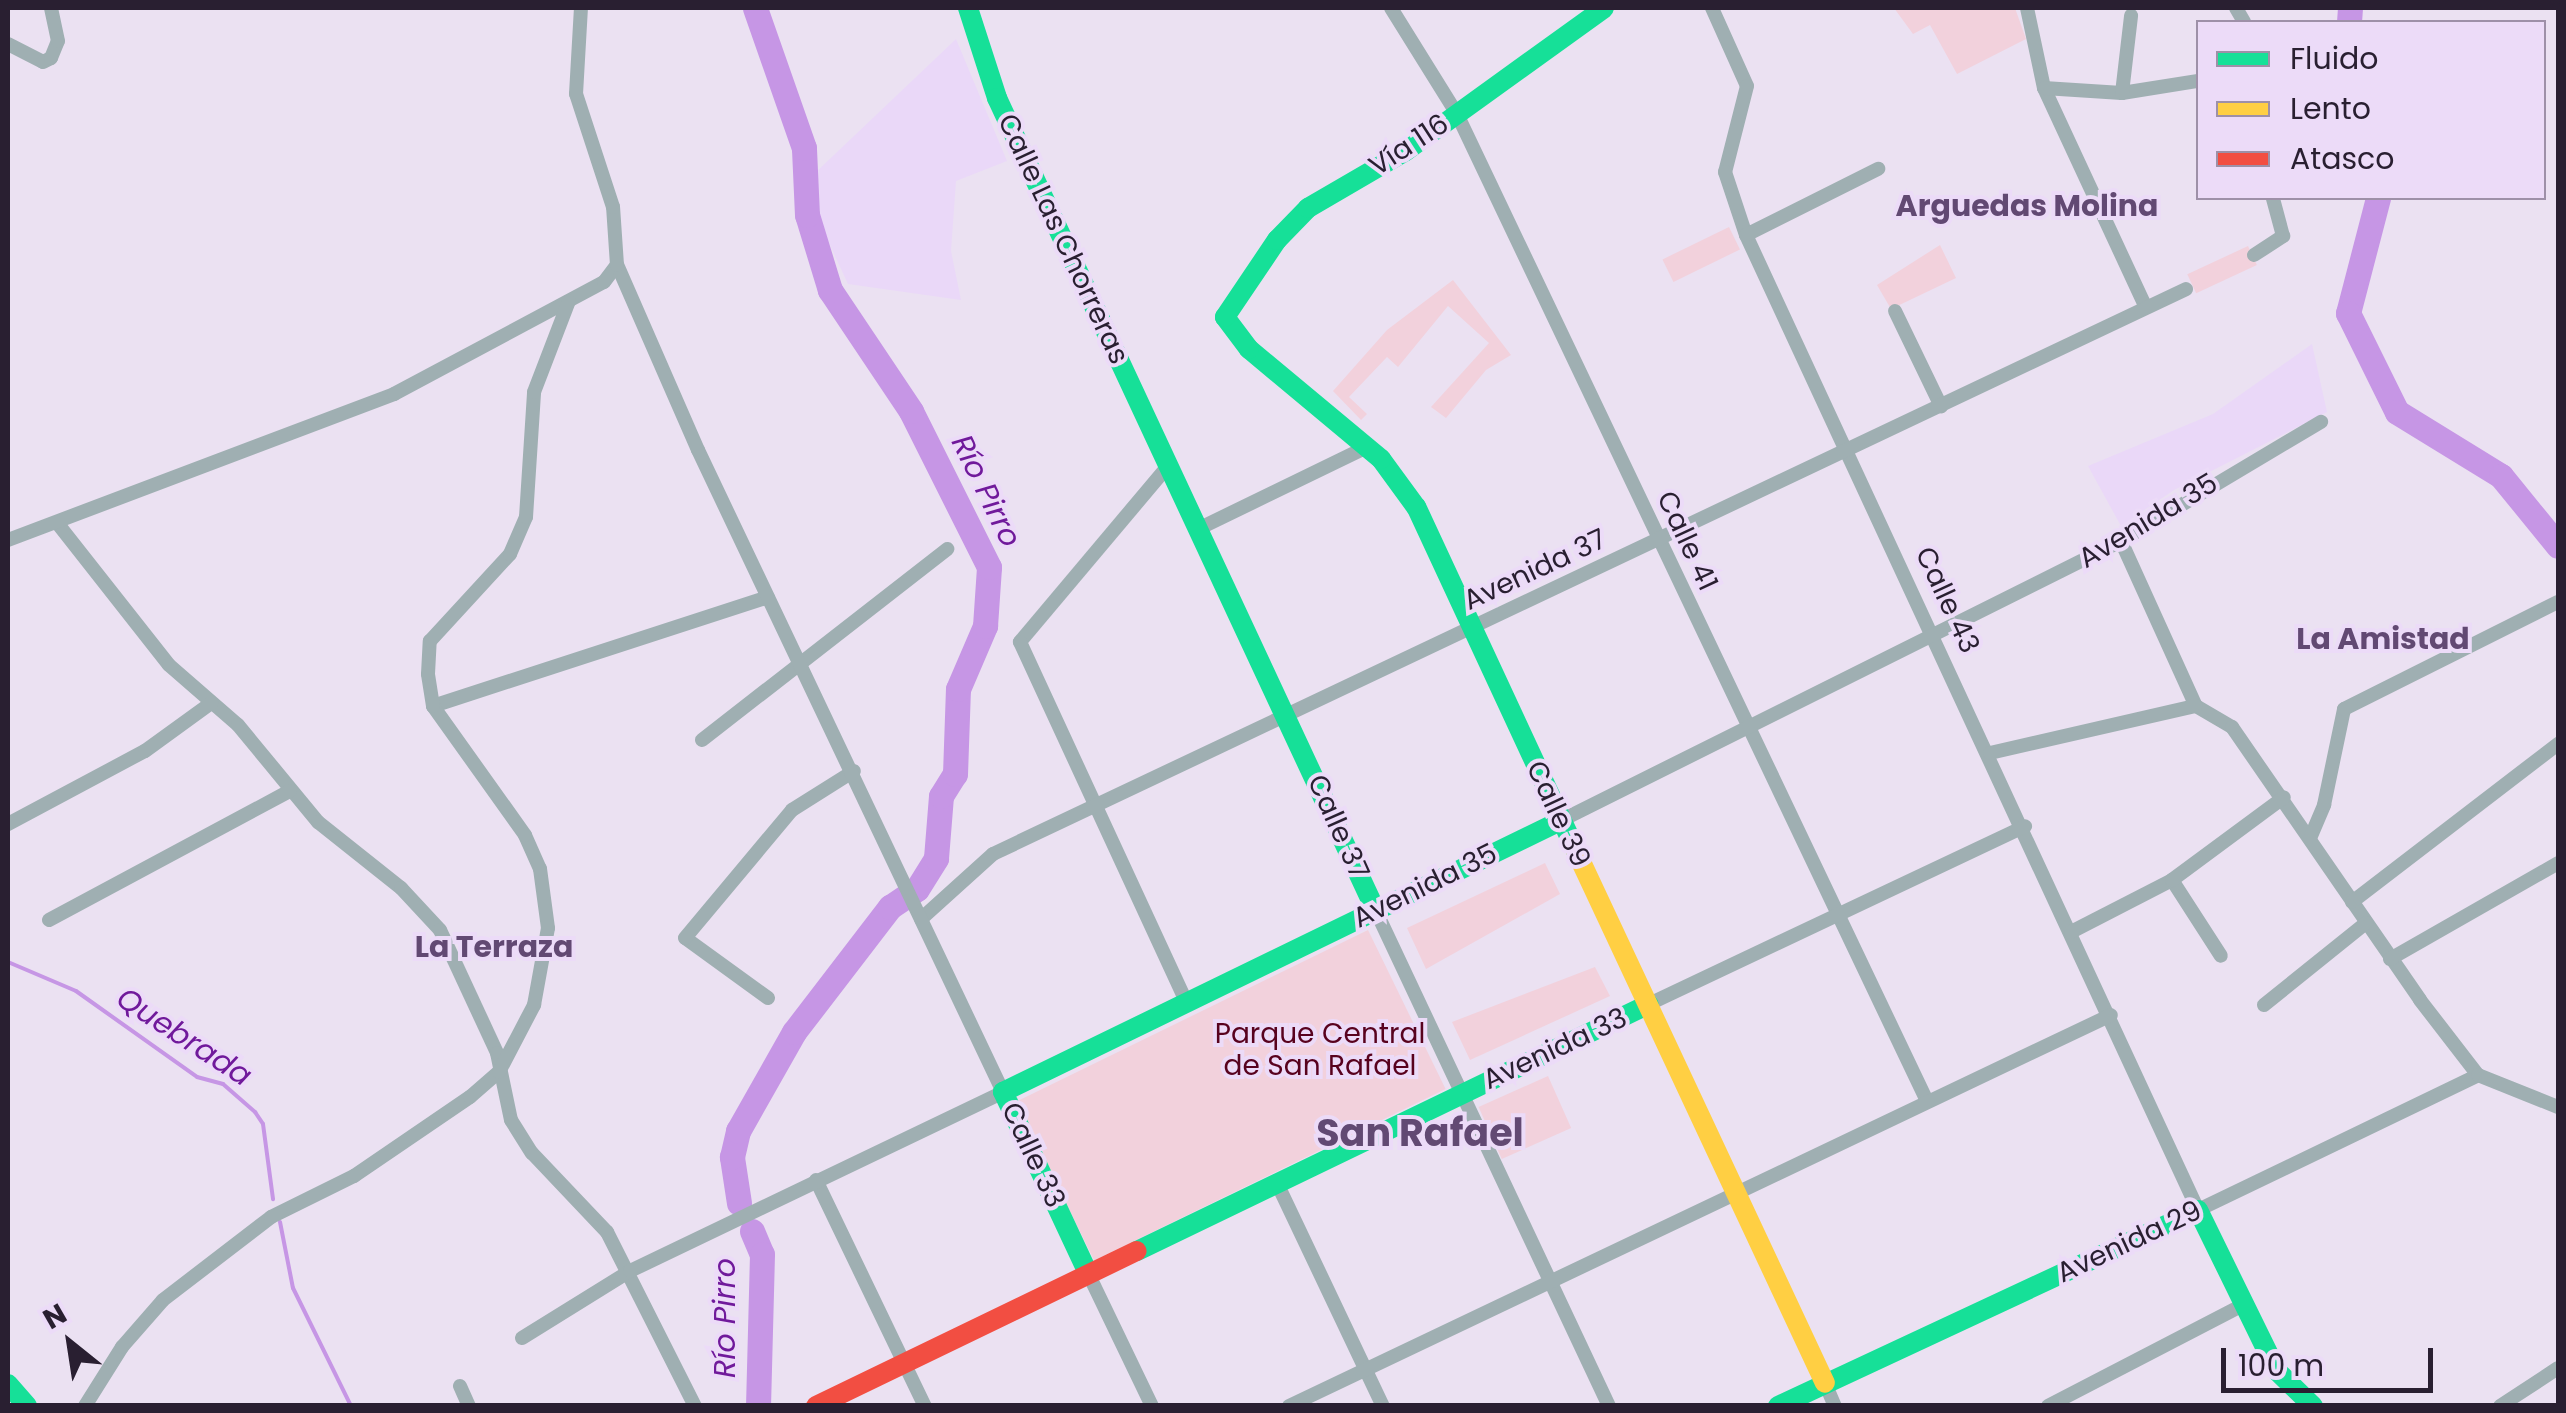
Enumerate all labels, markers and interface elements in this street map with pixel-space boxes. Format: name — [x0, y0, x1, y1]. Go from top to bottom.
legend — [2196, 20, 2546, 200]
text: Fluido — [2290, 37, 2379, 80]
text: Lento — [2290, 87, 2371, 130]
street label: Vía 116 — [1363, 107, 1455, 183]
street label: Calle Las Chorreras — [990, 109, 1136, 369]
text: Atasco — [2290, 137, 2395, 180]
district label: Arguedas Molina — [1896, 188, 2158, 224]
water label: Río Pirro — [943, 429, 1029, 553]
street label: Avenida 35 — [2072, 466, 2224, 576]
street label: Calle 41 — [1649, 486, 1725, 596]
street label: Avenida 37 — [1458, 522, 1612, 618]
street label: Calle 43 — [1908, 542, 1986, 658]
district label: La Amistad — [2296, 621, 2470, 657]
street label: Calle 39 — [1519, 756, 1597, 872]
street label: Calle 37 — [1300, 769, 1376, 885]
street label: Avenida 35 — [1347, 837, 1503, 935]
district label: La Terraza — [415, 929, 573, 965]
water label: Quebrada — [110, 980, 258, 1094]
street label: Avenida 33 — [1478, 1001, 1632, 1097]
park label: Parque Central de San Rafael — [1215, 1017, 1425, 1083]
street label: Calle 33 — [994, 1097, 1072, 1213]
district label: San Rafael — [1316, 1110, 1524, 1156]
street label: Avenida 29 — [2051, 1194, 2207, 1290]
water label: Río Pirro — [707, 1258, 743, 1378]
north arrow — [20, 1293, 120, 1393]
text: N — [36, 1294, 74, 1339]
scale bar — [2226, 1328, 2438, 1390]
text: 100 m — [2238, 1344, 2324, 1387]

